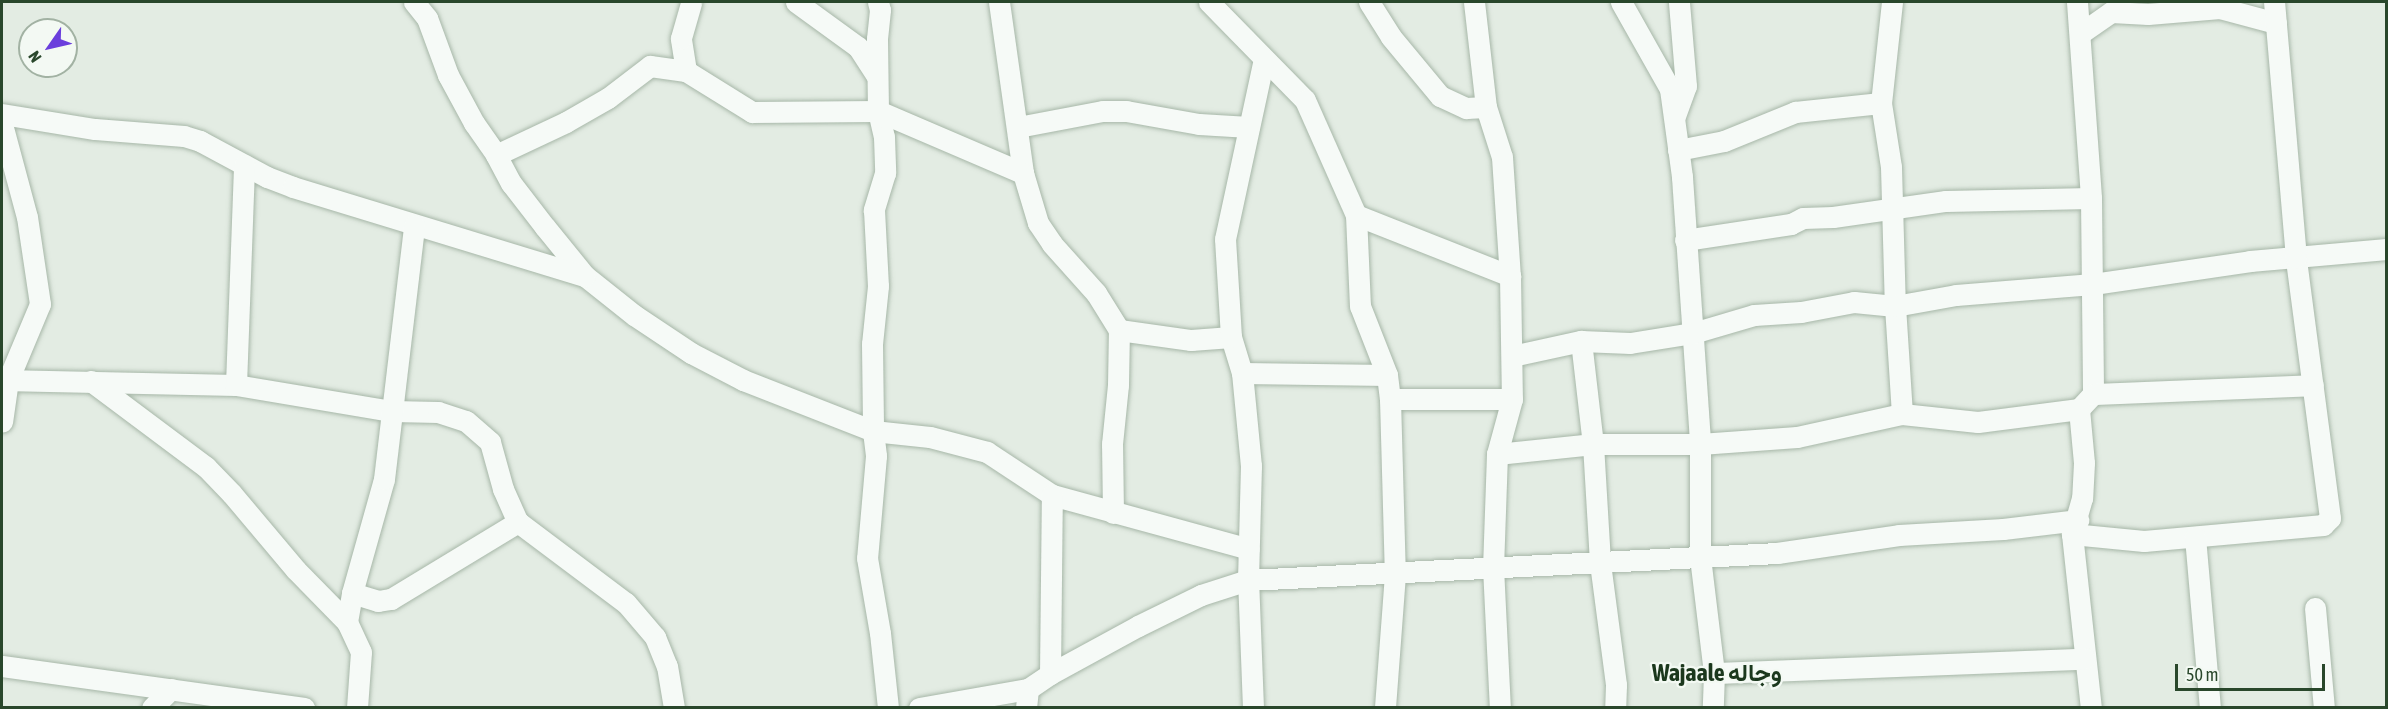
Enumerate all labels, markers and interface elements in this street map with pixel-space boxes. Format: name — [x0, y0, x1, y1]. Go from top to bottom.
north arrow — [18, 18, 78, 78]
text: N — [25, 48, 45, 66]
scale bar — [2178, 652, 2328, 690]
district label: Wajaale وجاله — [1652, 659, 1782, 687]
text: 50 m — [2186, 664, 2218, 685]

